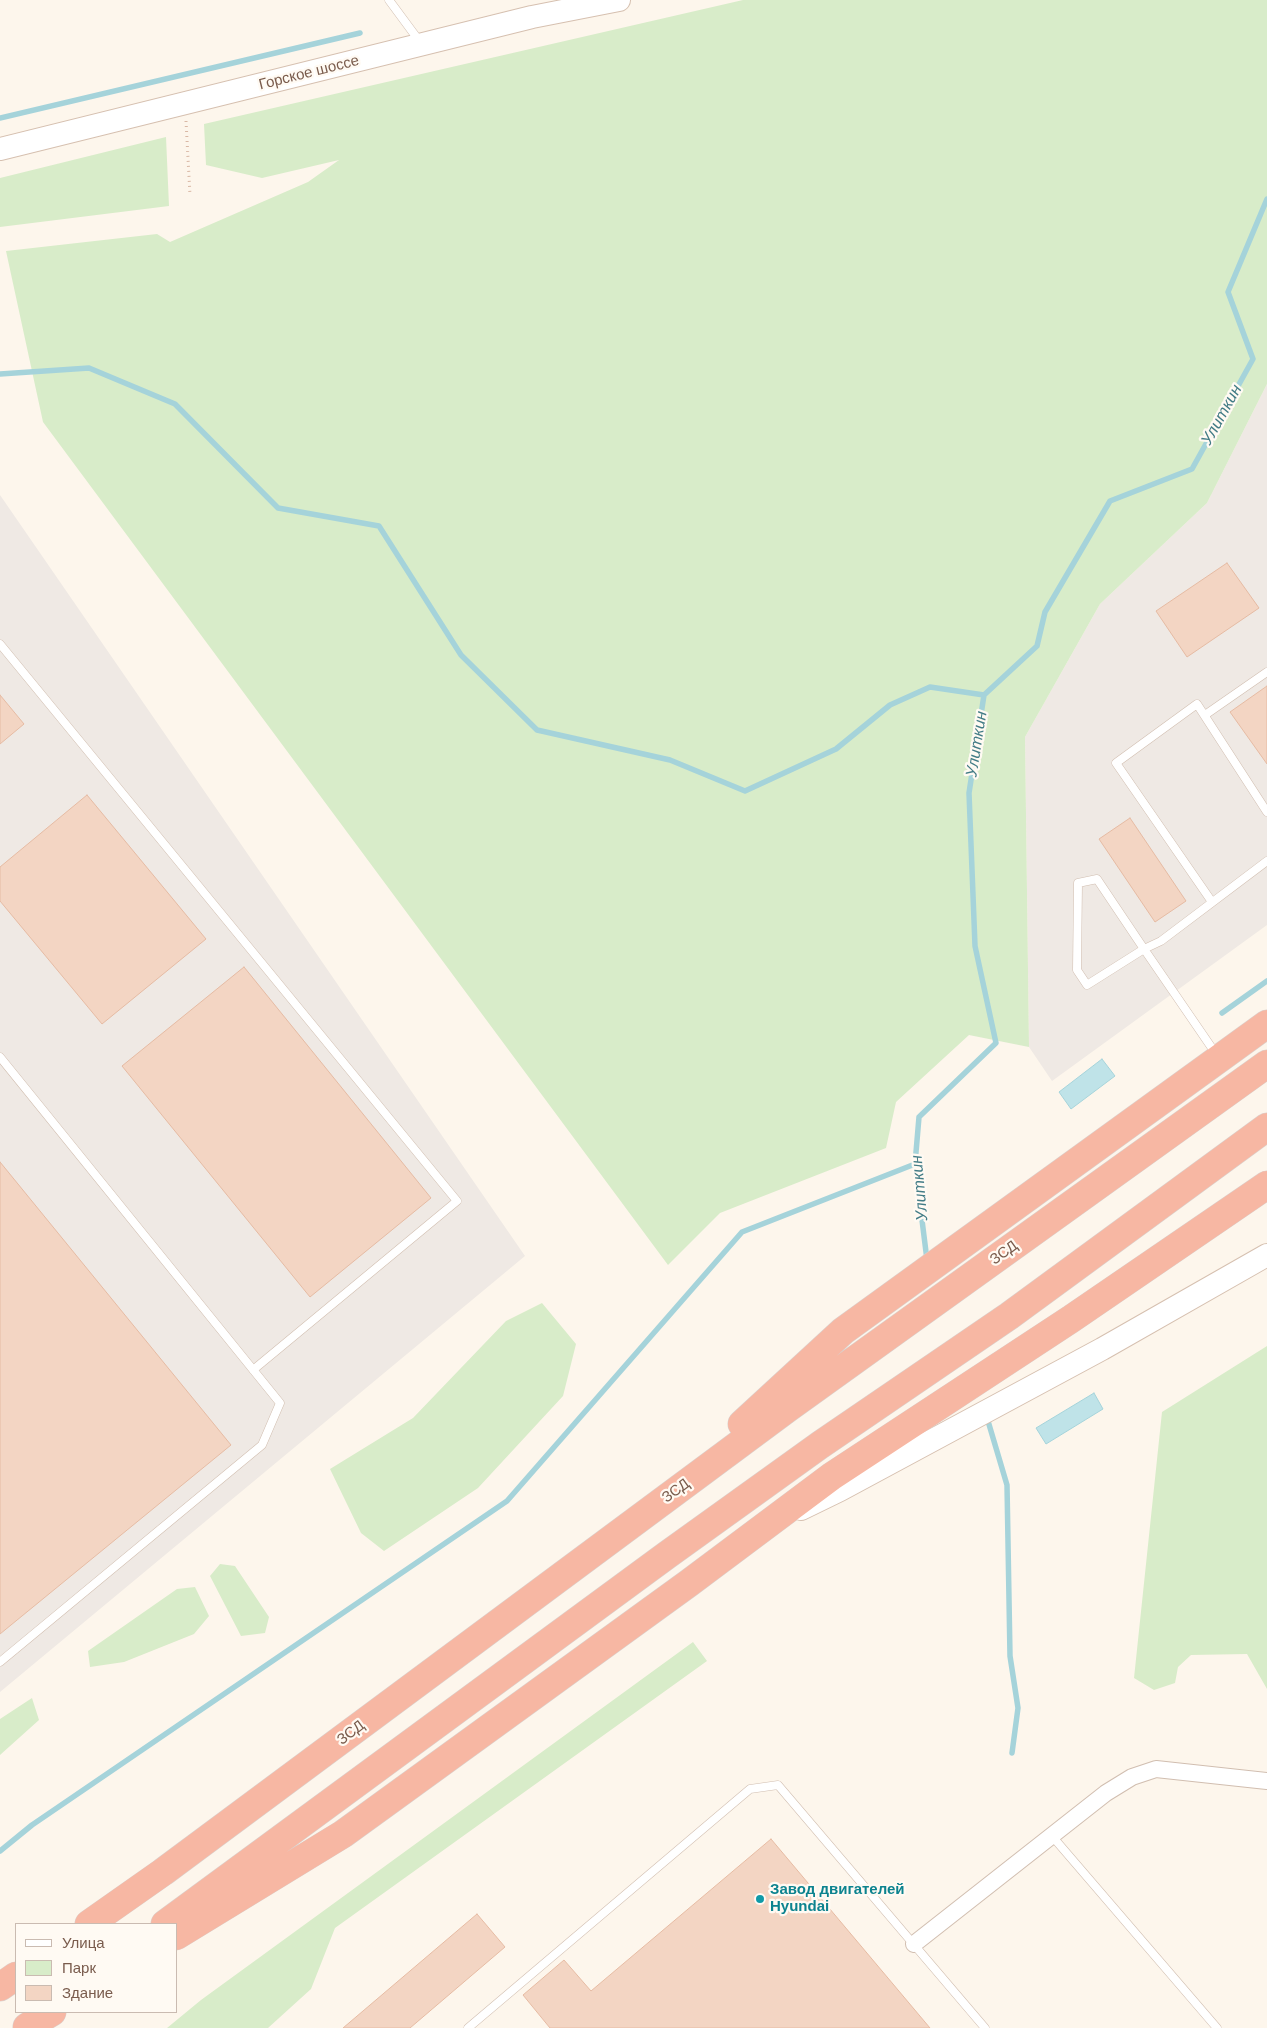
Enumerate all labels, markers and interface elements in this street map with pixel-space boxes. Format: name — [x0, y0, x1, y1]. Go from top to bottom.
street label: Горское шоссе — [257, 52, 361, 94]
water label: Улиткин — [1198, 381, 1246, 449]
water label: Улиткин — [962, 710, 992, 778]
water label: Улиткин — [908, 1154, 932, 1222]
street label: ЗСД — [987, 1237, 1021, 1269]
street label: ЗСД — [659, 1475, 693, 1507]
street label: ЗСД — [334, 1717, 368, 1749]
place label: Завод двигателей Hyundai — [770, 1881, 905, 1916]
marker: Завод двигателей Hyundai — [754, 1893, 766, 1905]
legend — [15, 1923, 178, 2013]
text: Улица — [62, 1934, 105, 1951]
text: Парк — [62, 1959, 96, 1976]
text: Здание — [62, 1984, 113, 2001]

